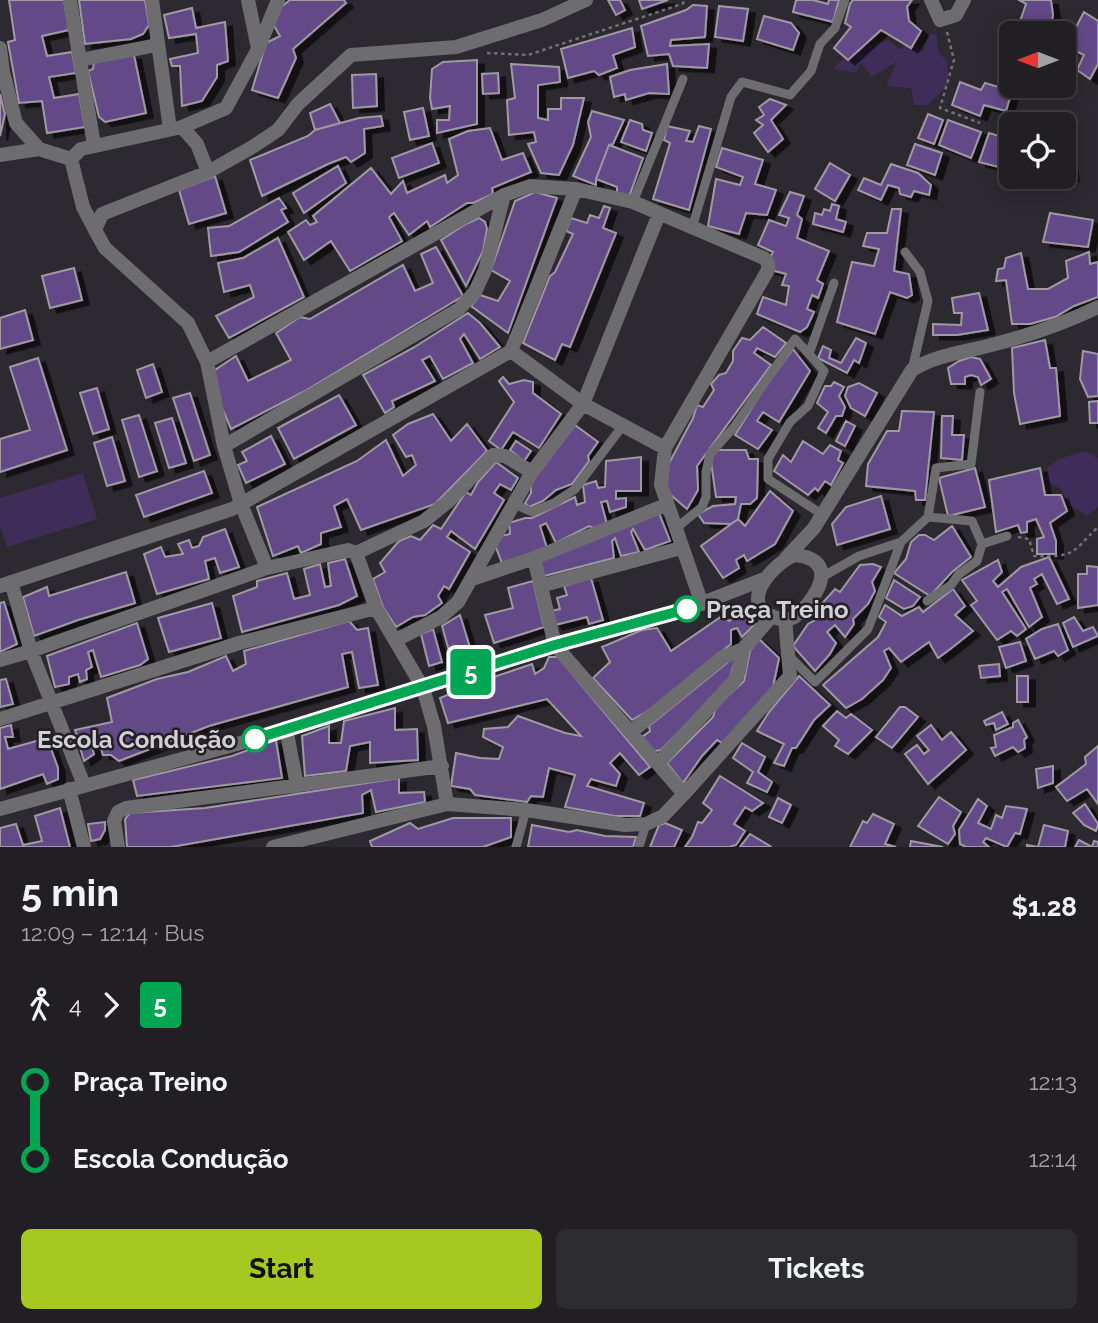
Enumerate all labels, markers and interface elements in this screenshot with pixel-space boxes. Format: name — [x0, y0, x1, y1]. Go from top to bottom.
north arrow — [999, 21, 1076, 98]
map controls — [999, 21, 1076, 189]
button: locate — [999, 112, 1076, 189]
place label: Praça Treino — [706, 595, 849, 624]
marker: Praça Treino — [674, 596, 700, 622]
line badge: 5 — [448, 649, 494, 695]
text: 5 — [464, 657, 478, 686]
place label: Escola Condução — [37, 725, 236, 754]
marker: Escola Condução — [242, 726, 268, 752]
text: 5 min — [21, 870, 119, 915]
text: $1.28 — [1011, 892, 1077, 922]
text: 12:09 – 12:14 · Bus — [21, 919, 204, 946]
icon: walk — [21, 986, 59, 1024]
icon: forward — [92, 986, 130, 1024]
text: 5 — [154, 990, 167, 1019]
text: 4 — [69, 991, 82, 1018]
text: Praça Treino — [73, 1067, 228, 1097]
text: 12:13 — [1029, 1068, 1077, 1095]
text: Escola Condução — [73, 1144, 289, 1174]
text: 12:14 — [1028, 1145, 1077, 1172]
button: Start — [21, 1229, 542, 1309]
button: Tickets — [556, 1229, 1077, 1309]

